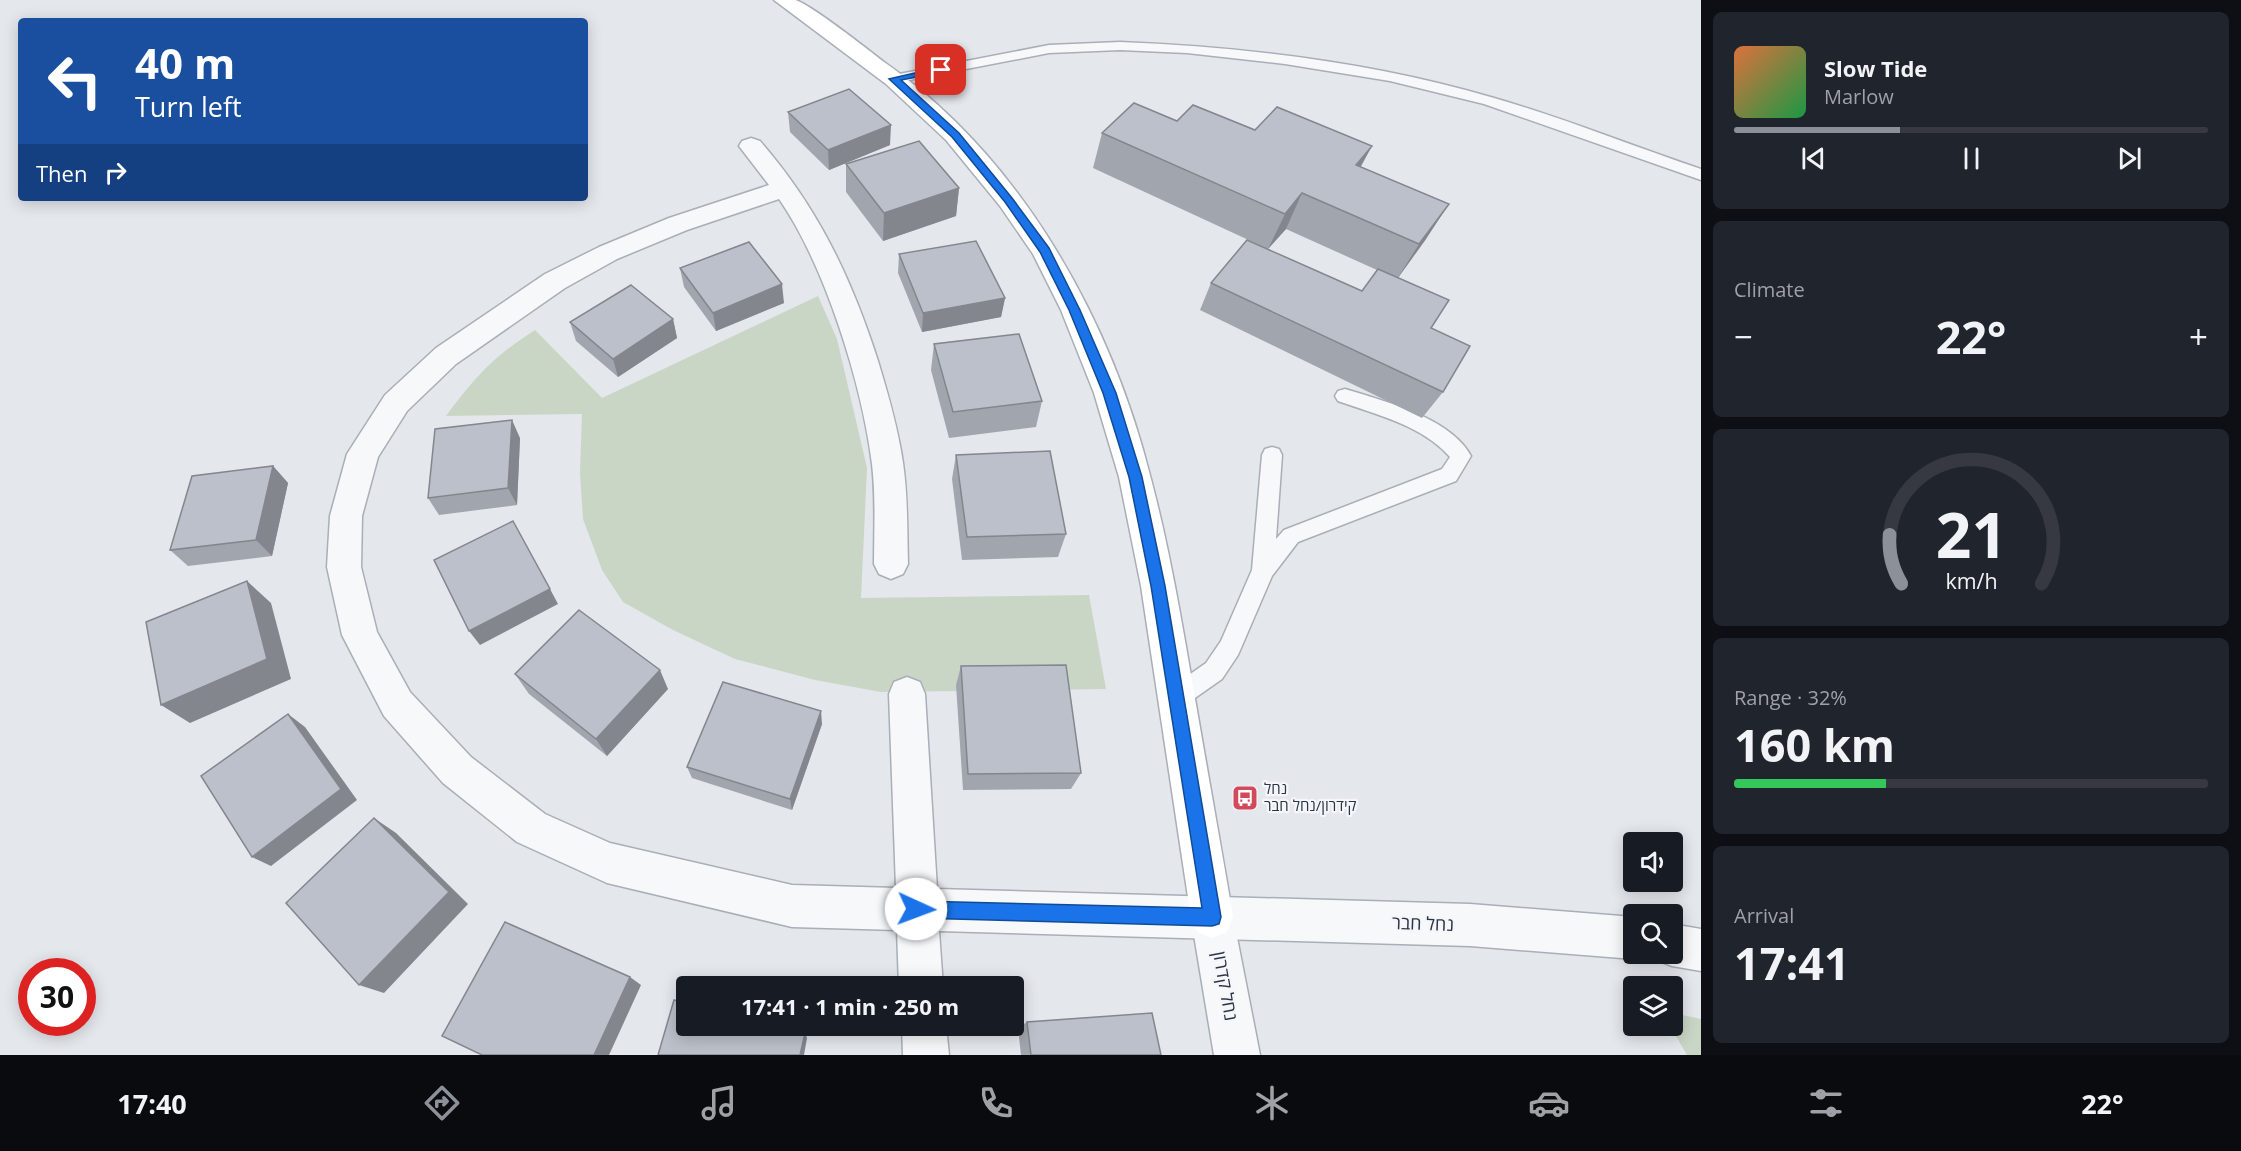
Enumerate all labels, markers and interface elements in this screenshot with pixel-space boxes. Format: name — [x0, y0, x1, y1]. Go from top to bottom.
text: 40 m — [135, 34, 235, 91]
icon: left — [36, 42, 114, 120]
pin — [915, 44, 966, 95]
icon: arrive — [924, 53, 957, 86]
text: Slow Tide — [1824, 53, 1927, 83]
text: Marlow — [1824, 83, 1894, 110]
text: Turn left — [135, 88, 242, 125]
icon: previous — [1797, 142, 1830, 175]
icon: pause — [1955, 142, 1988, 175]
icon: next — [2113, 142, 2146, 175]
icon: right — [99, 156, 132, 189]
text: Then — [36, 158, 87, 188]
text: Climate — [1734, 276, 1805, 303]
text: 22° — [1936, 306, 2006, 367]
text: − — [1734, 314, 1753, 359]
text: + — [2189, 314, 2208, 359]
text: 21 — [1935, 492, 2007, 577]
text: km/h — [1945, 567, 1997, 596]
text: Range · 32% — [1734, 684, 1847, 711]
text: 160 km — [1734, 714, 1895, 775]
place label: נחל קידרון/נחל חבר — [1264, 778, 1356, 815]
bus stop icon: נחל קידרון/נחל חבר — [1230, 783, 1260, 813]
map controls — [1623, 832, 1683, 1036]
button: sound — [1623, 832, 1683, 892]
position arrow — [884, 877, 948, 941]
text: Arrival — [1734, 902, 1794, 929]
button: search — [1623, 904, 1683, 964]
street label: נחל חבר — [1392, 910, 1455, 936]
text: 17:41 — [1734, 932, 1850, 993]
street label: נחל קדרון — [1208, 949, 1244, 1023]
speed limit sign: 30 — [18, 958, 96, 1036]
button: layers — [1623, 976, 1683, 1036]
text: 17:41 · 1 min · 250 m — [741, 991, 959, 1021]
icon: directions — [421, 1082, 463, 1124]
icon: music — [698, 1082, 740, 1124]
icon: phone — [975, 1082, 1017, 1124]
icon: climate — [1251, 1082, 1293, 1124]
icon: car — [1528, 1082, 1570, 1124]
icon: filters — [1805, 1082, 1847, 1124]
text: 17:40 — [117, 1085, 187, 1122]
text: 22° — [2081, 1085, 2124, 1122]

